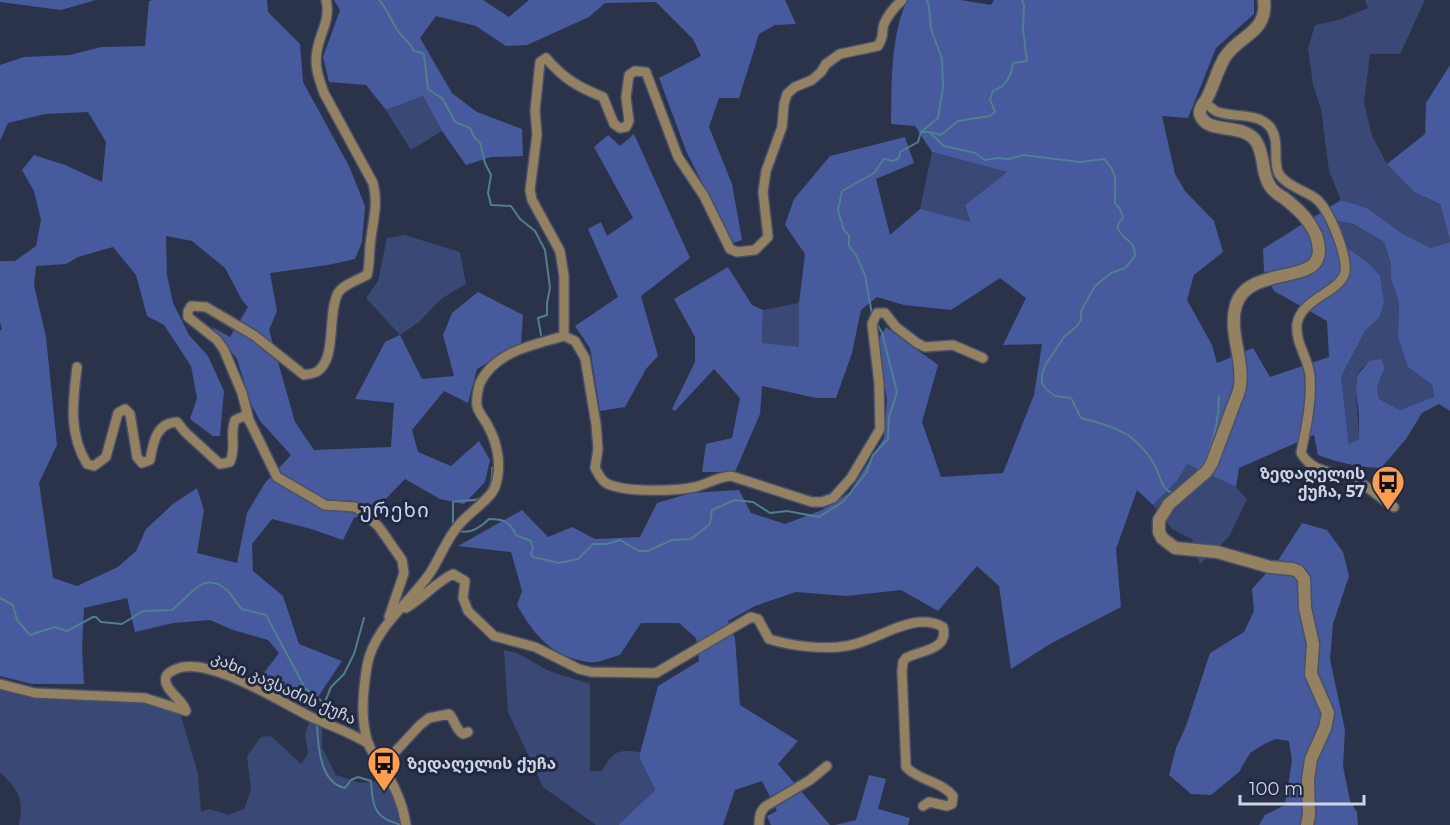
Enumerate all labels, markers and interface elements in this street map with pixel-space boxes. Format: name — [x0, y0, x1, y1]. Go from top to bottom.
place label: ზედაღელის ქუჩა, 57 — [1260, 464, 1365, 501]
bus stop icon: ზედაღელის ქუჩა, 57 — [1370, 464, 1406, 511]
district label: ურეხი — [360, 498, 430, 522]
street label: კახი კავსაძის ქუჩა — [209, 648, 359, 728]
bus stop icon: ზედაღელის ქუჩა — [366, 745, 402, 792]
place label: ზედაღელის ქუჩა — [407, 754, 556, 774]
scale bar — [1240, 768, 1364, 806]
text: 100 m — [1249, 778, 1303, 800]

